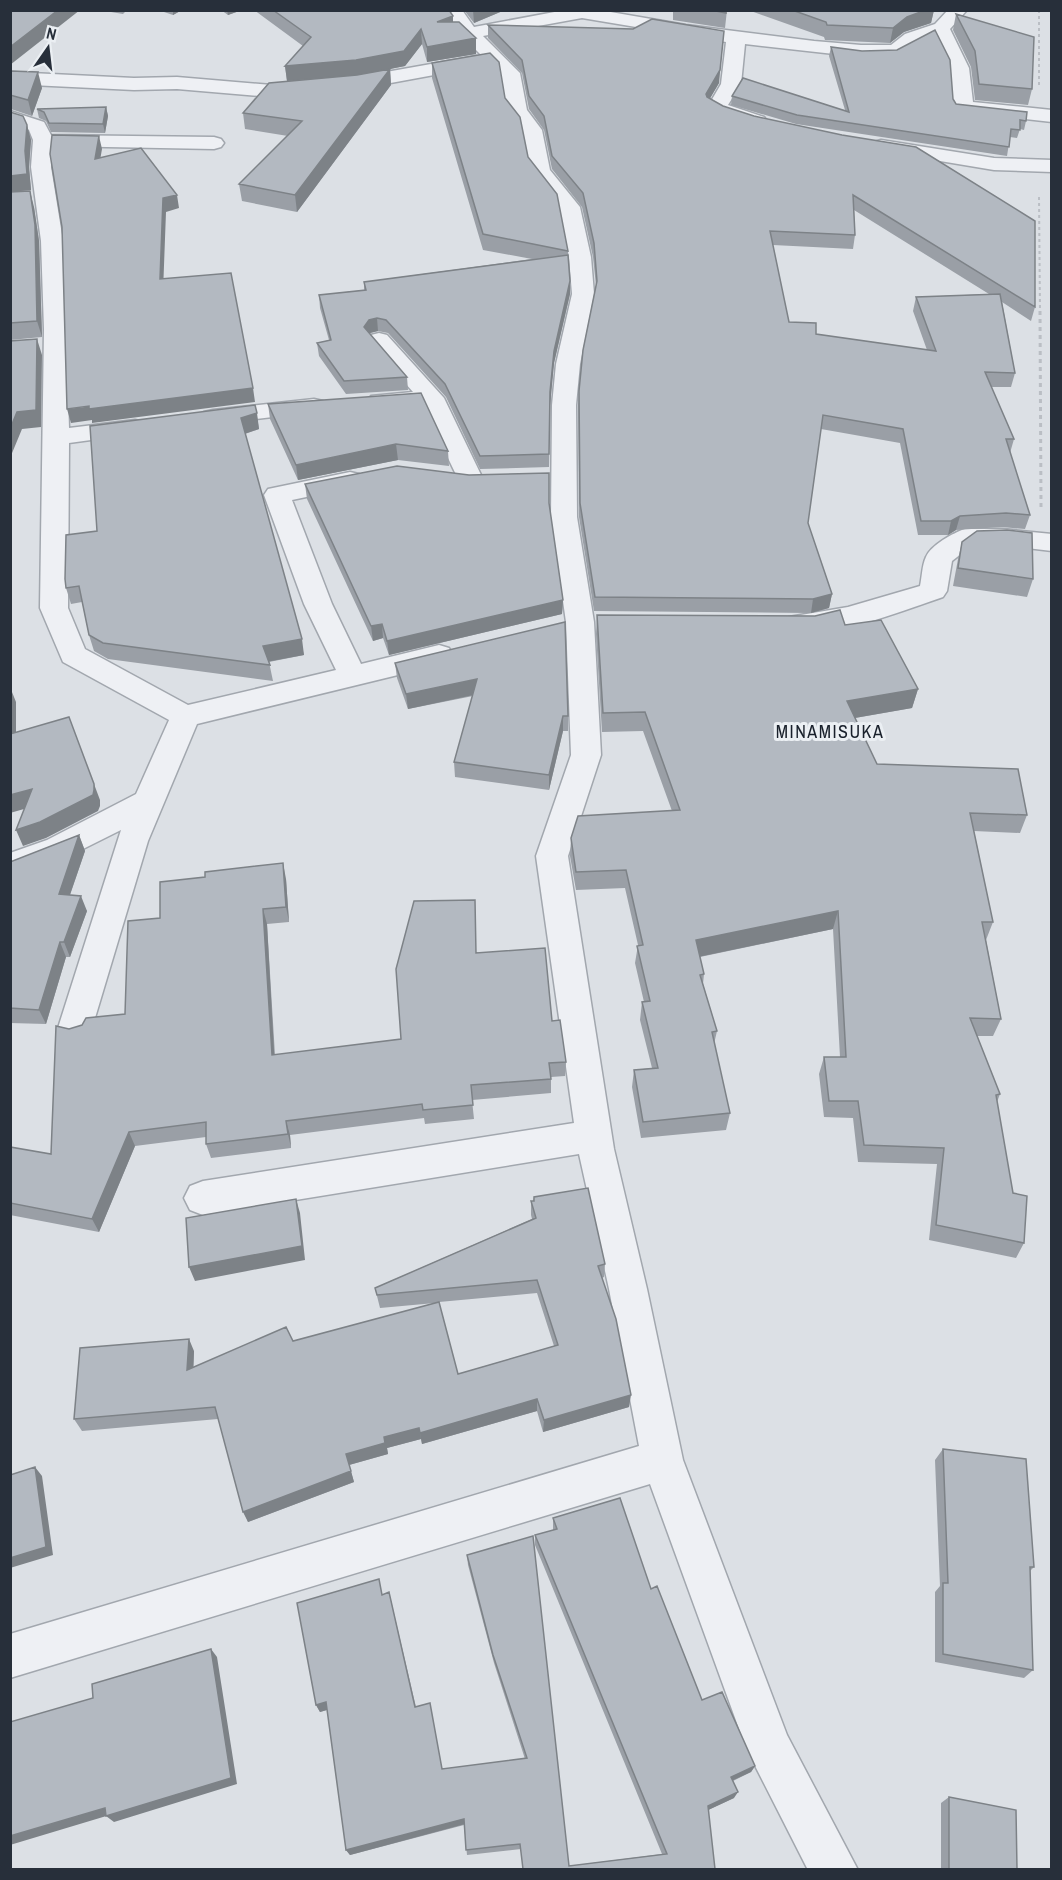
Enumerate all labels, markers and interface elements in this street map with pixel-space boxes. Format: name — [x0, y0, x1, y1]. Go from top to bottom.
north arrow — [18, 18, 78, 78]
text: N — [44, 22, 59, 45]
district label: MINAMISUKA — [776, 719, 884, 744]

